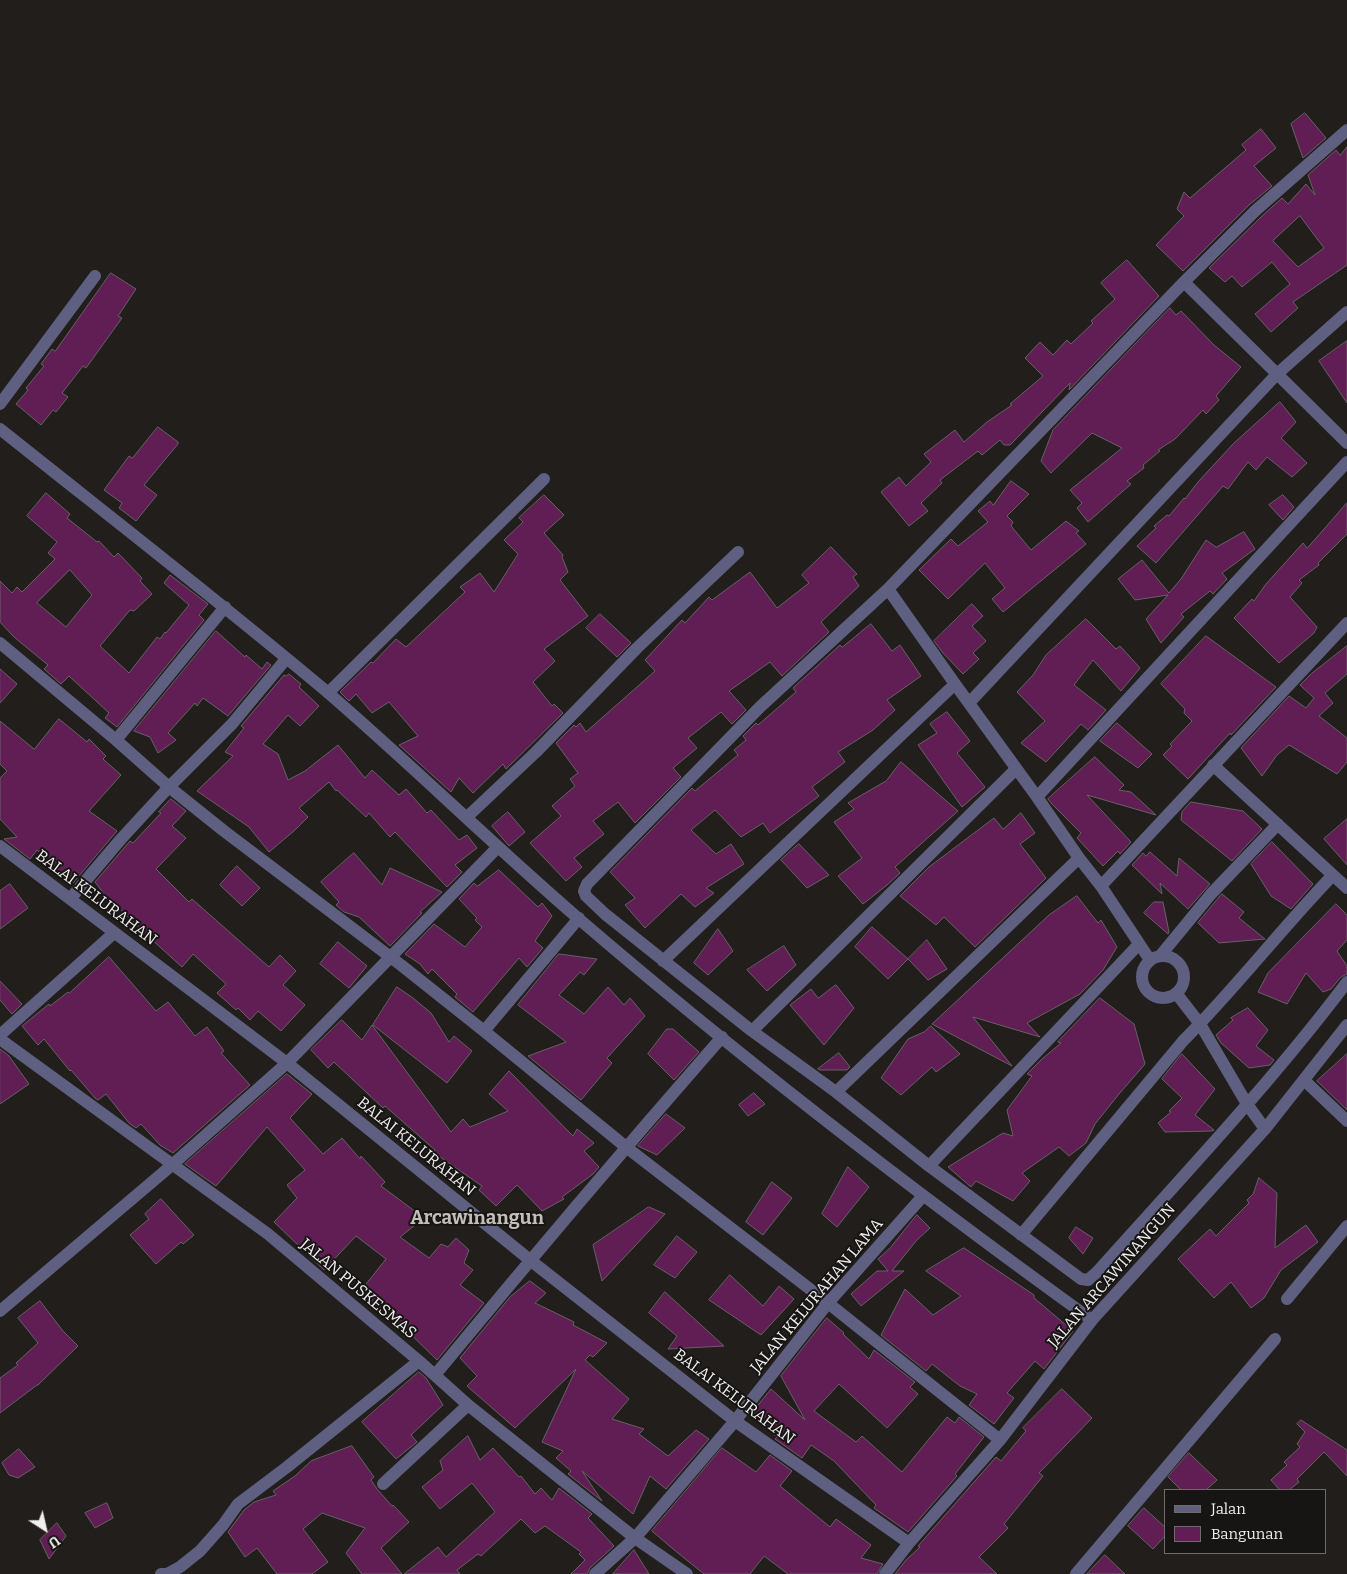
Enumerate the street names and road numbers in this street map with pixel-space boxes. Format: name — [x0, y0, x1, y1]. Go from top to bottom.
street label: BALAI KELURAHAN — [32, 846, 160, 950]
street label: BALAI KELURAHAN — [353, 1093, 479, 1201]
street label: JALAN ARCAWINANGUN — [1044, 1200, 1180, 1352]
street label: JALAN KELURAHAN LAMA — [747, 1215, 887, 1377]
street label: JALAN PUSKESMAS — [296, 1235, 420, 1343]
street label: BALAI KELURAHAN — [670, 1345, 798, 1449]

